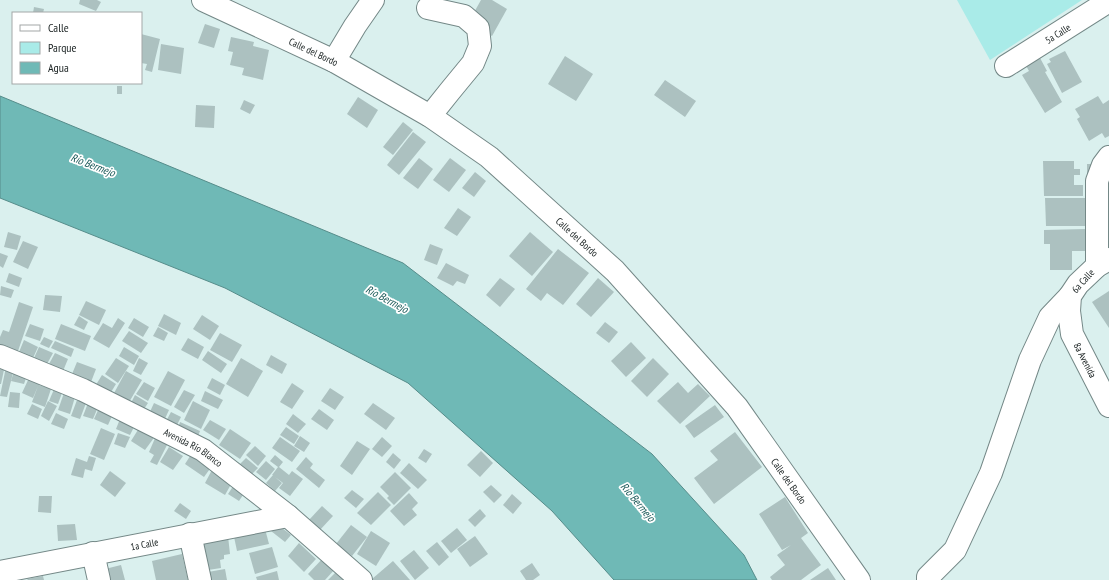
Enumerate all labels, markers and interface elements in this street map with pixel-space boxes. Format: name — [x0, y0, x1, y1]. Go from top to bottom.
legend — [12, 12, 142, 84]
text: Calle — [48, 20, 69, 35]
street label: 5a Calle — [1042, 21, 1073, 46]
street label: Calle del Bordo — [287, 34, 341, 69]
text: Parque — [48, 40, 77, 55]
text: Agua — [48, 60, 69, 75]
water label: Río Bermejo — [69, 150, 118, 180]
street label: Calle del Bordo — [553, 214, 601, 259]
street label: 6a Calle — [1069, 266, 1097, 296]
water label: Río Bermejo — [363, 282, 412, 317]
street label: 8a Avenida — [1071, 340, 1100, 380]
street label: Avenida Río Blanco — [162, 425, 225, 469]
street label: Calle del Bordo — [769, 456, 810, 506]
water label: Río Bermejo — [618, 480, 659, 525]
street label: 1a Calle — [129, 535, 159, 553]

